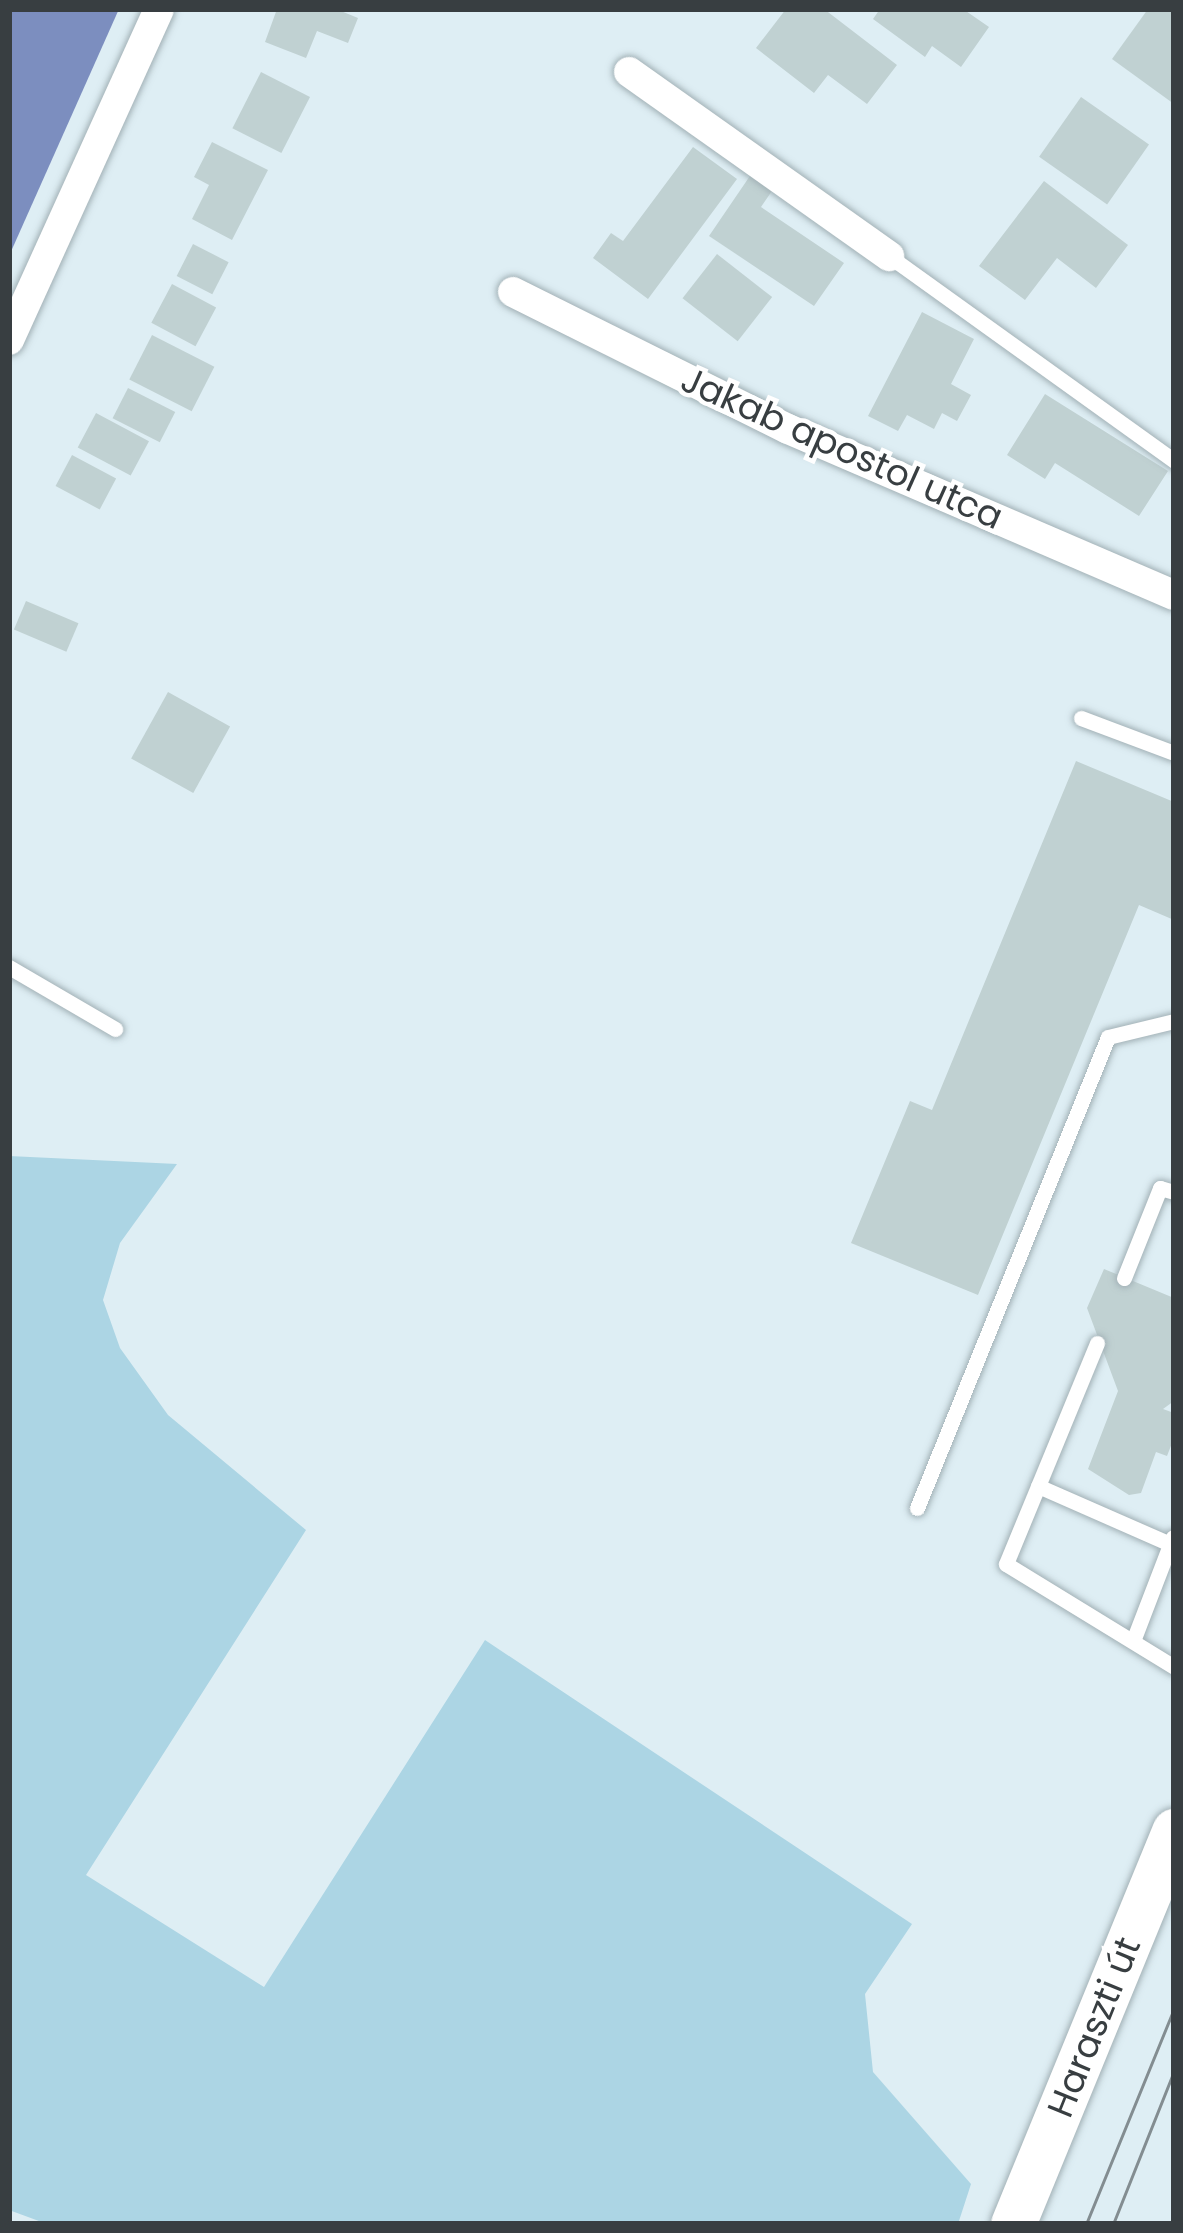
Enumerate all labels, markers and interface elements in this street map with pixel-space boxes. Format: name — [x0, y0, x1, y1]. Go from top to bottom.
street label: Jakab apostol utca — [674, 358, 1010, 538]
street label: Haraszti út — [1038, 1931, 1150, 2123]

